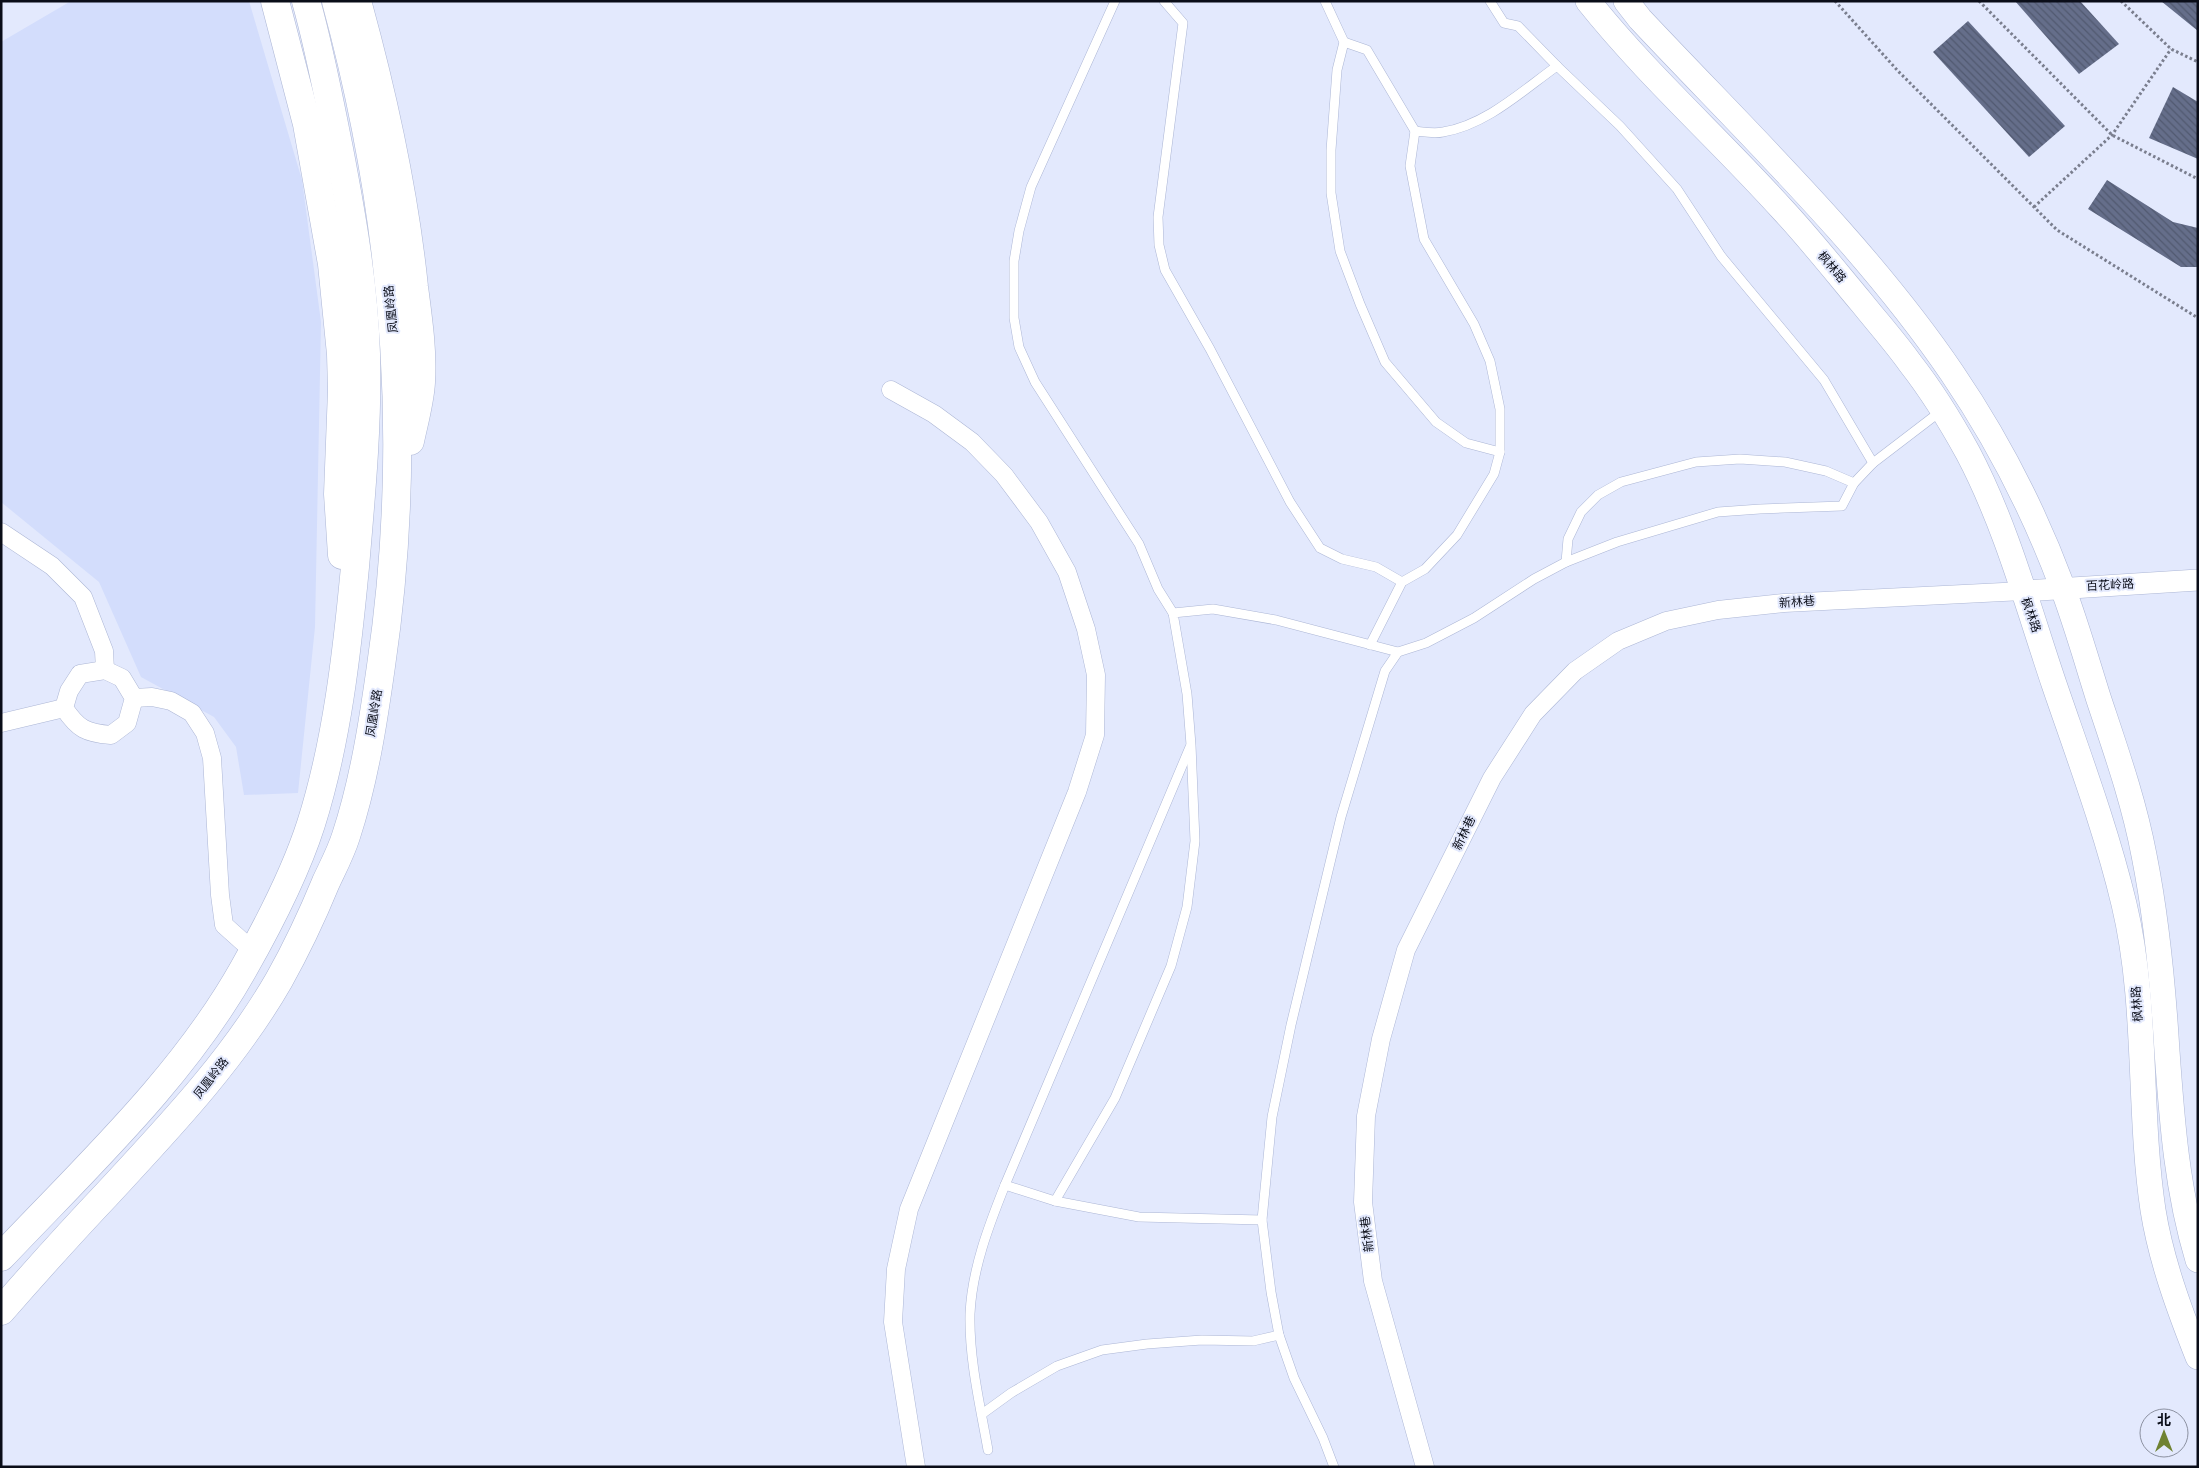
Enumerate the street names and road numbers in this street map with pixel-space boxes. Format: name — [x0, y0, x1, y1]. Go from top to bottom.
street label: 枫林路 — [1815, 249, 1849, 285]
street label: 凤凰岭路 — [382, 284, 400, 334]
street label: 百花岭路 — [2086, 577, 2134, 593]
street label: 新林巷 — [1779, 594, 1815, 610]
street label: 枫林路 — [2019, 596, 2043, 634]
street label: 凤凰岭路 — [363, 688, 385, 738]
street label: 新林巷 — [1450, 814, 1478, 852]
street label: 枫林路 — [2129, 986, 2145, 1022]
street label: 凤凰岭路 — [191, 1055, 231, 1101]
street label: 新林巷 — [1358, 1215, 1376, 1253]

